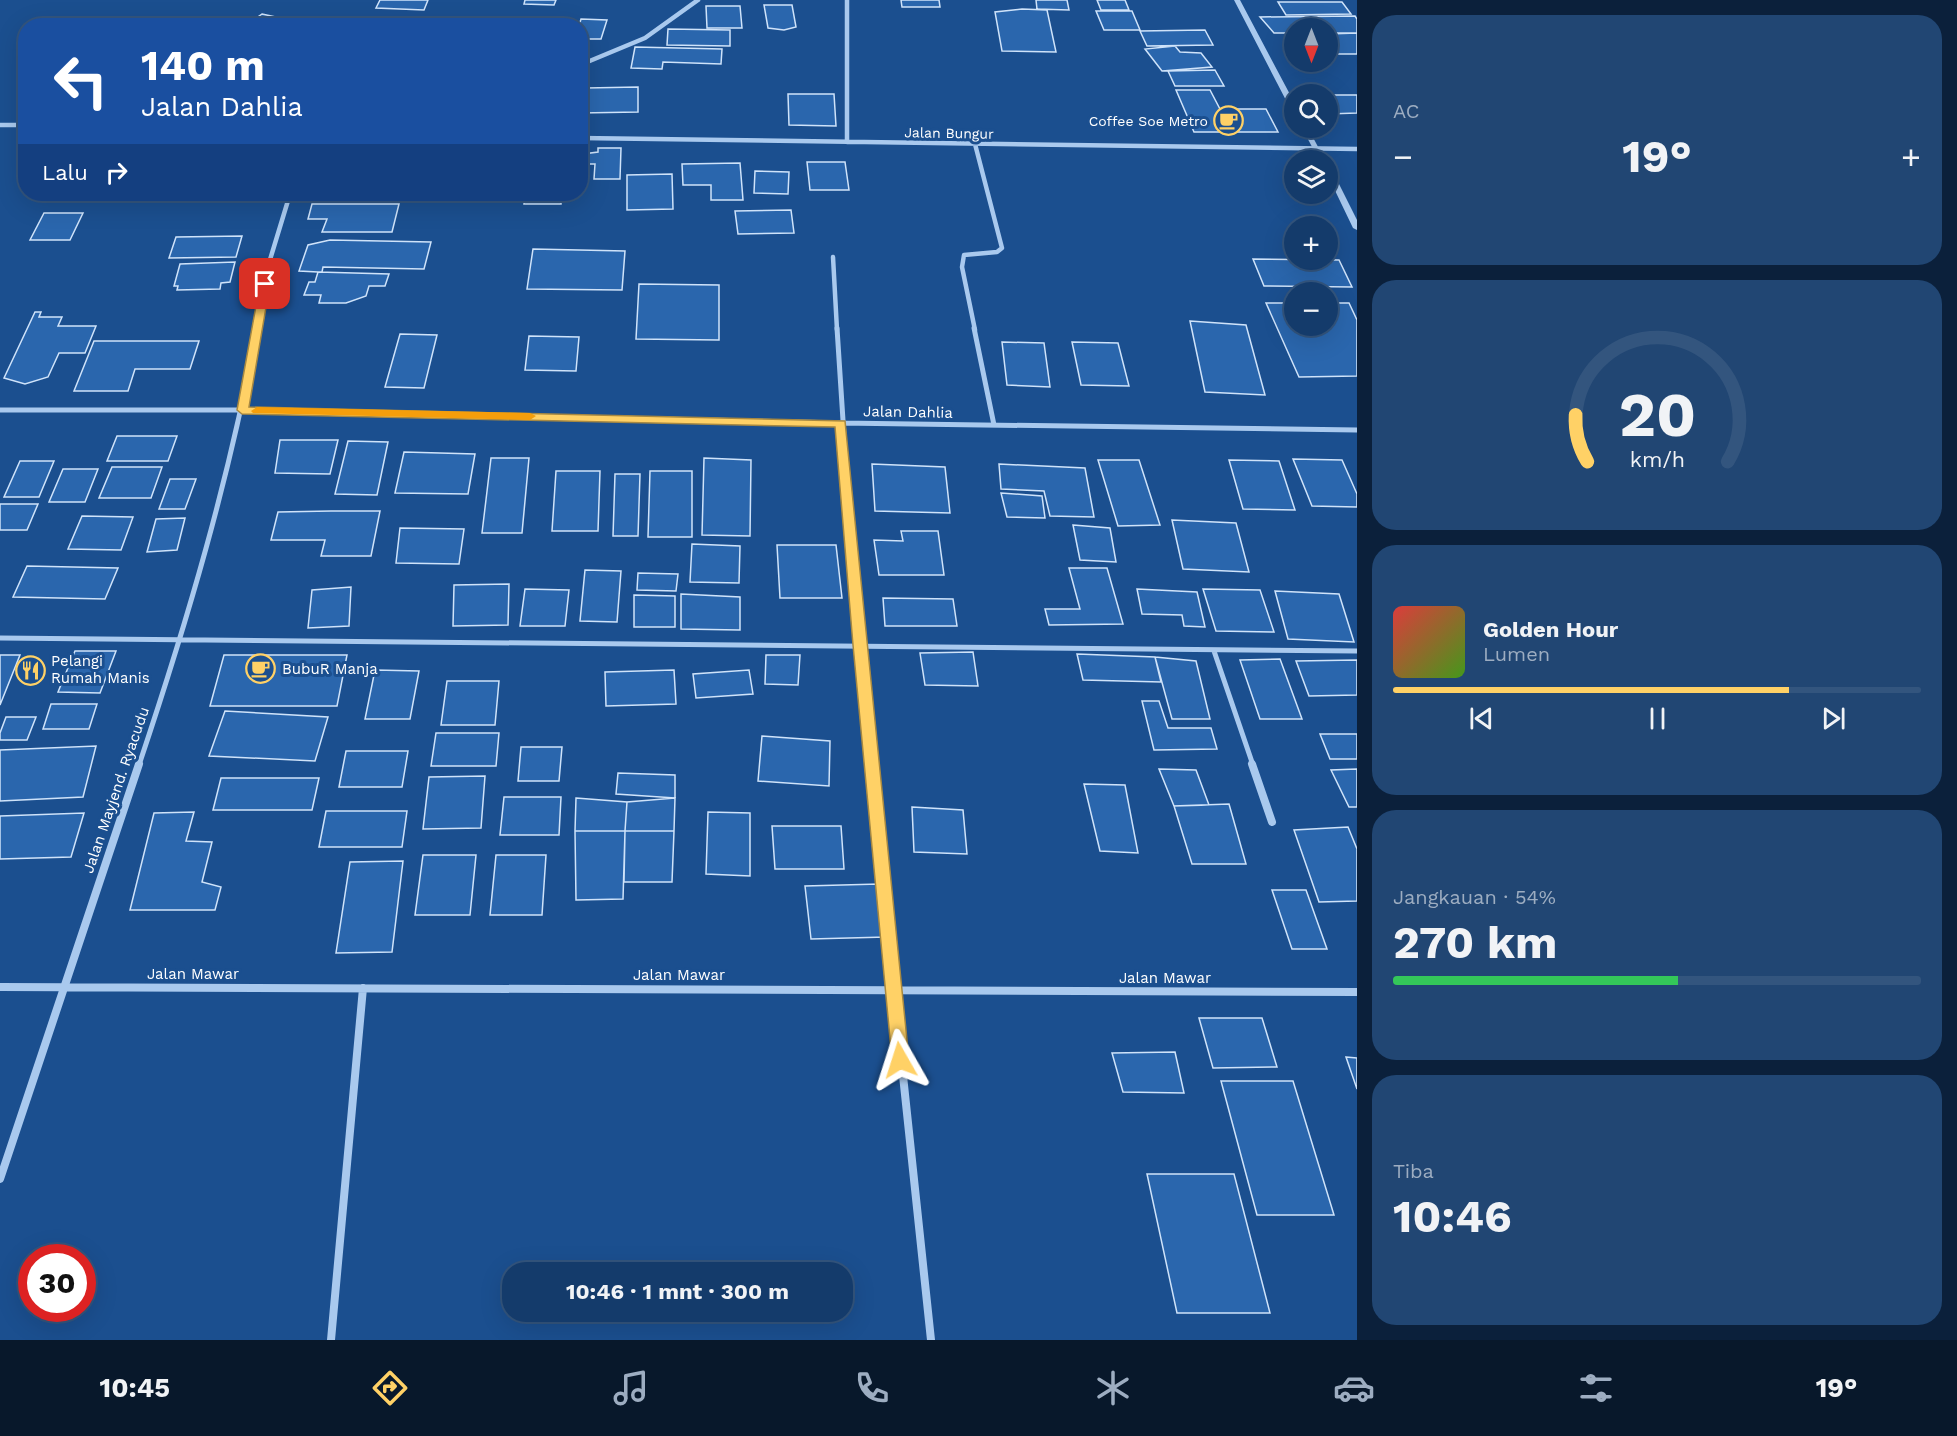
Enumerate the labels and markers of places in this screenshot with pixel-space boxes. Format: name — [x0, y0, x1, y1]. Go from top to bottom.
cafe icon: Coffee Soe Metro — [1213, 105, 1245, 137]
place label: Coffee Soe Metro — [1089, 113, 1208, 129]
pin — [239, 258, 290, 309]
place label: Pelangi Rumah Manis — [51, 652, 150, 687]
cafe icon: BubuR Manja — [245, 653, 277, 685]
restaurant icon: Pelangi Rumah Manis — [14, 654, 46, 686]
place label: BubuR Manja — [282, 660, 378, 678]

